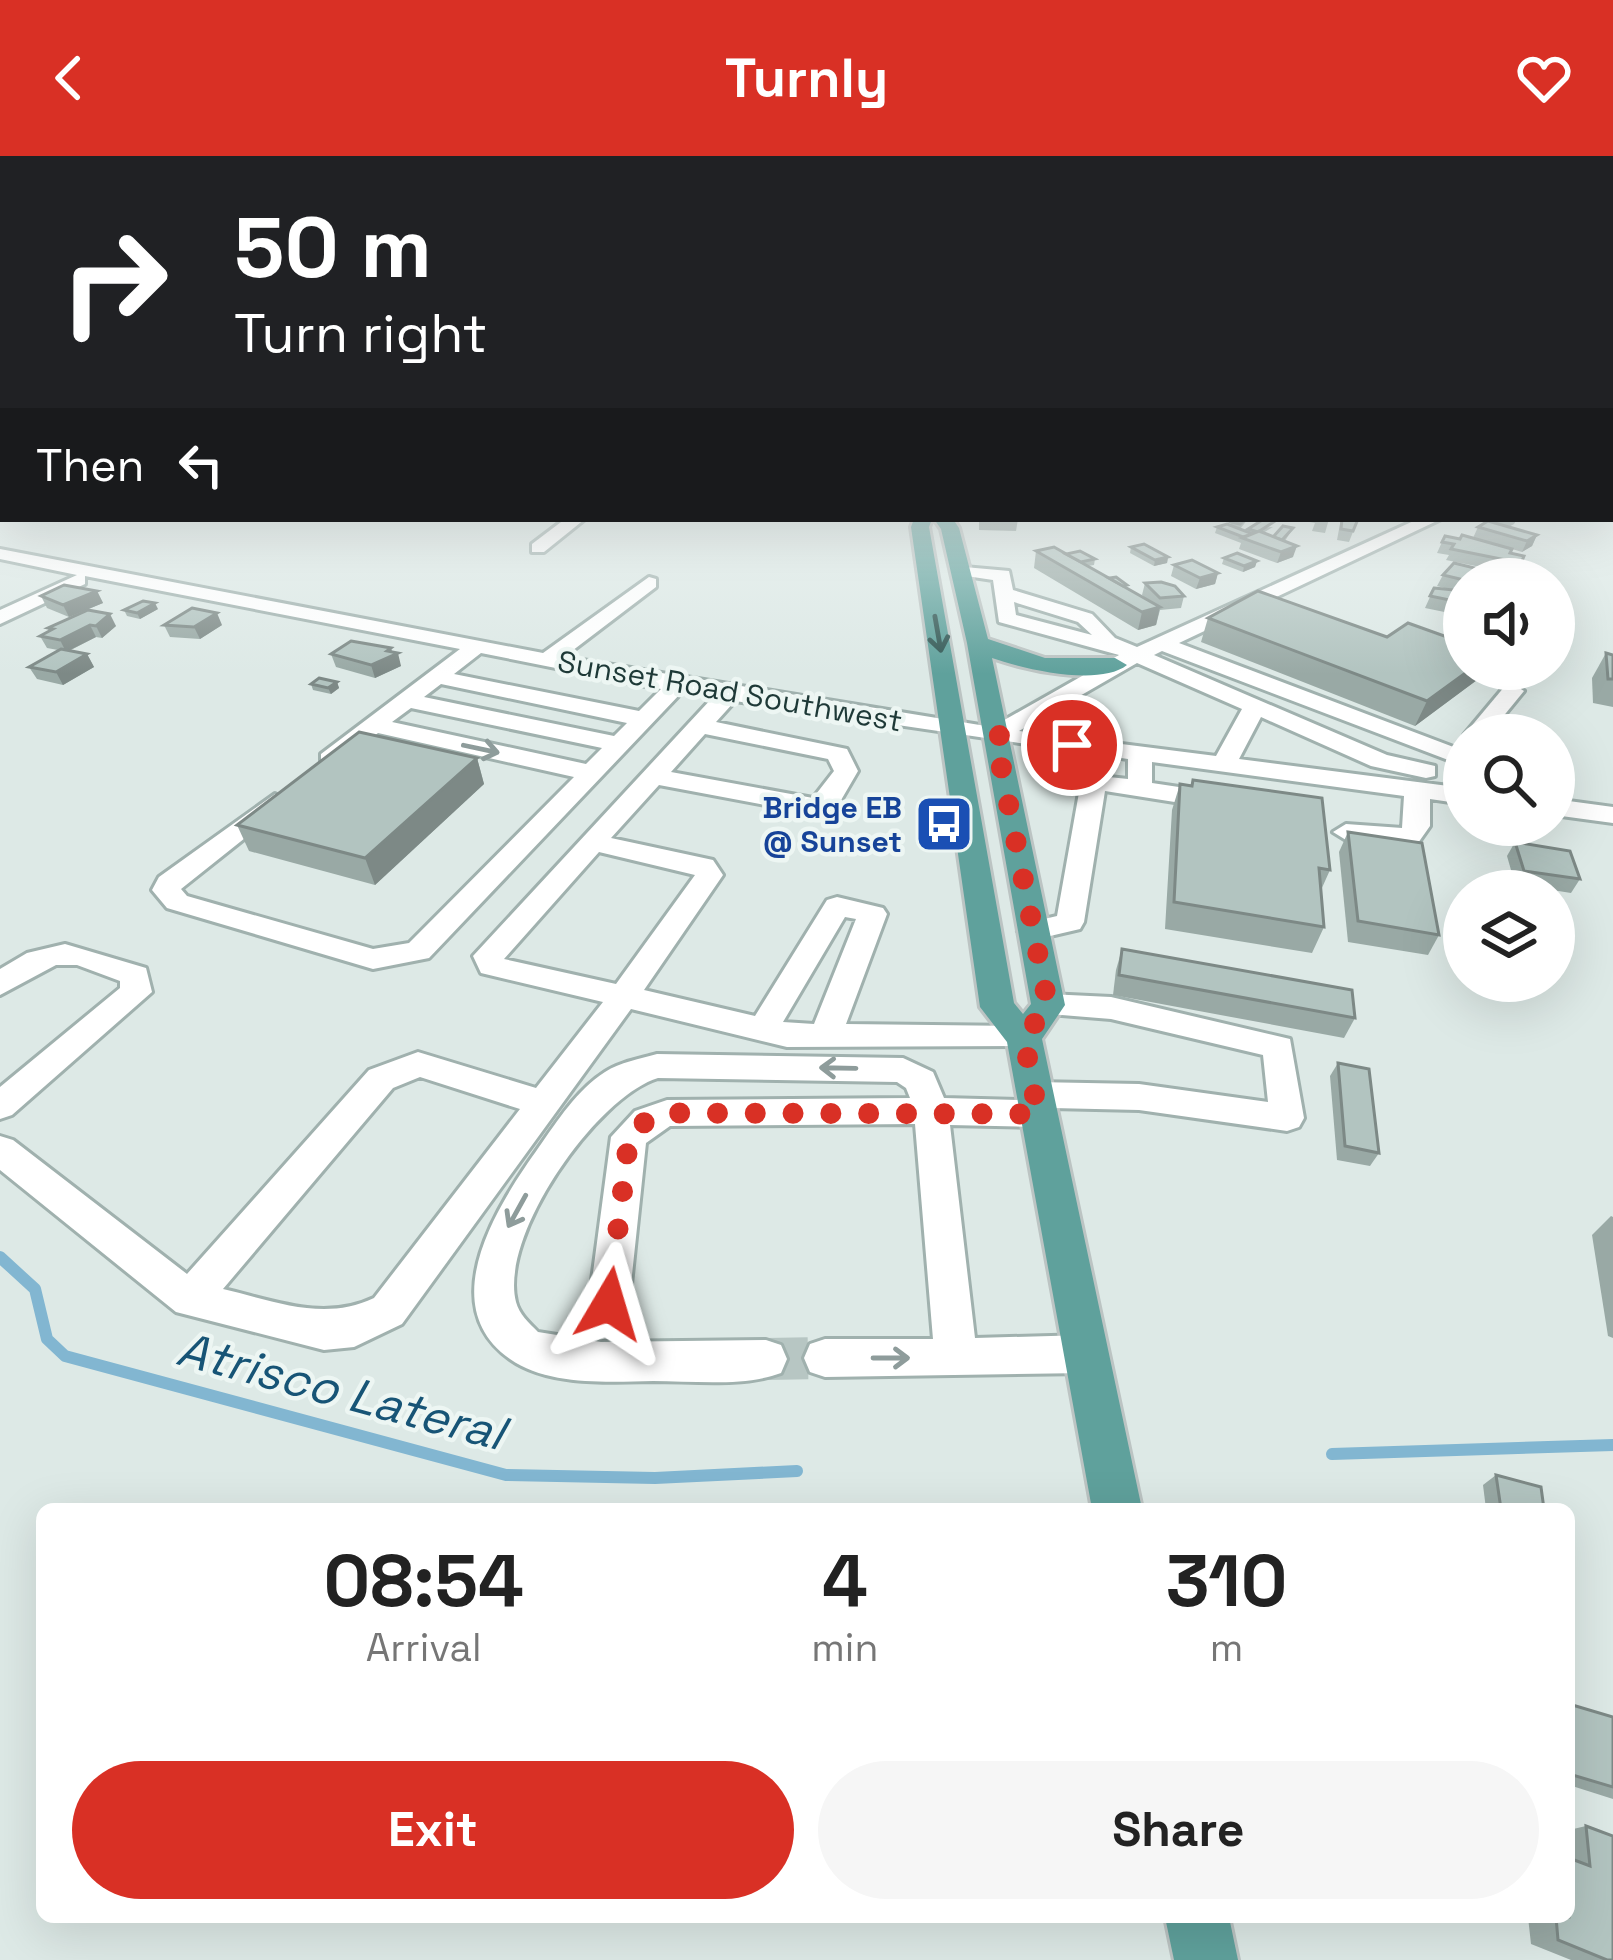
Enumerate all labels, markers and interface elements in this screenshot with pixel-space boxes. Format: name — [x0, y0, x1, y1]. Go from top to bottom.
text: Turnly — [725, 44, 888, 113]
icon: back — [36, 45, 102, 111]
icon: heart — [1511, 45, 1577, 111]
text: 50 m — [234, 194, 432, 302]
icon: right — [36, 204, 192, 360]
text: Turn right — [234, 299, 487, 368]
icon: left — [168, 432, 234, 498]
text: Then — [36, 437, 144, 494]
map controls — [1443, 558, 1575, 1002]
button: sound — [1443, 558, 1575, 690]
one-way arrow — [928, 613, 950, 652]
street label: Sunset Road Southwest — [555, 641, 905, 741]
pin — [1021, 694, 1123, 796]
icon: arrive — [1039, 712, 1105, 778]
button: search — [1443, 714, 1575, 846]
one-way arrow — [462, 739, 500, 762]
place label: Bridge EB @ Sunset — [762, 788, 902, 861]
bus stop icon: Bridge EB @ Sunset — [913, 793, 975, 855]
button: layers — [1443, 870, 1575, 1002]
one-way arrow — [819, 1057, 858, 1079]
one-way arrow — [505, 1193, 528, 1228]
position arrow — [546, 1241, 672, 1367]
water label: Atrisco Lateral — [171, 1318, 516, 1465]
one-way arrow — [871, 1347, 910, 1369]
text: 08:54 — [323, 1535, 524, 1627]
text: 4 — [822, 1535, 868, 1627]
text: 310 — [1166, 1535, 1287, 1627]
text: Arrival — [366, 1623, 482, 1672]
text: min — [811, 1623, 878, 1672]
text: m — [1210, 1623, 1243, 1672]
button: Exit — [72, 1761, 794, 1899]
button: Share — [818, 1761, 1539, 1899]

